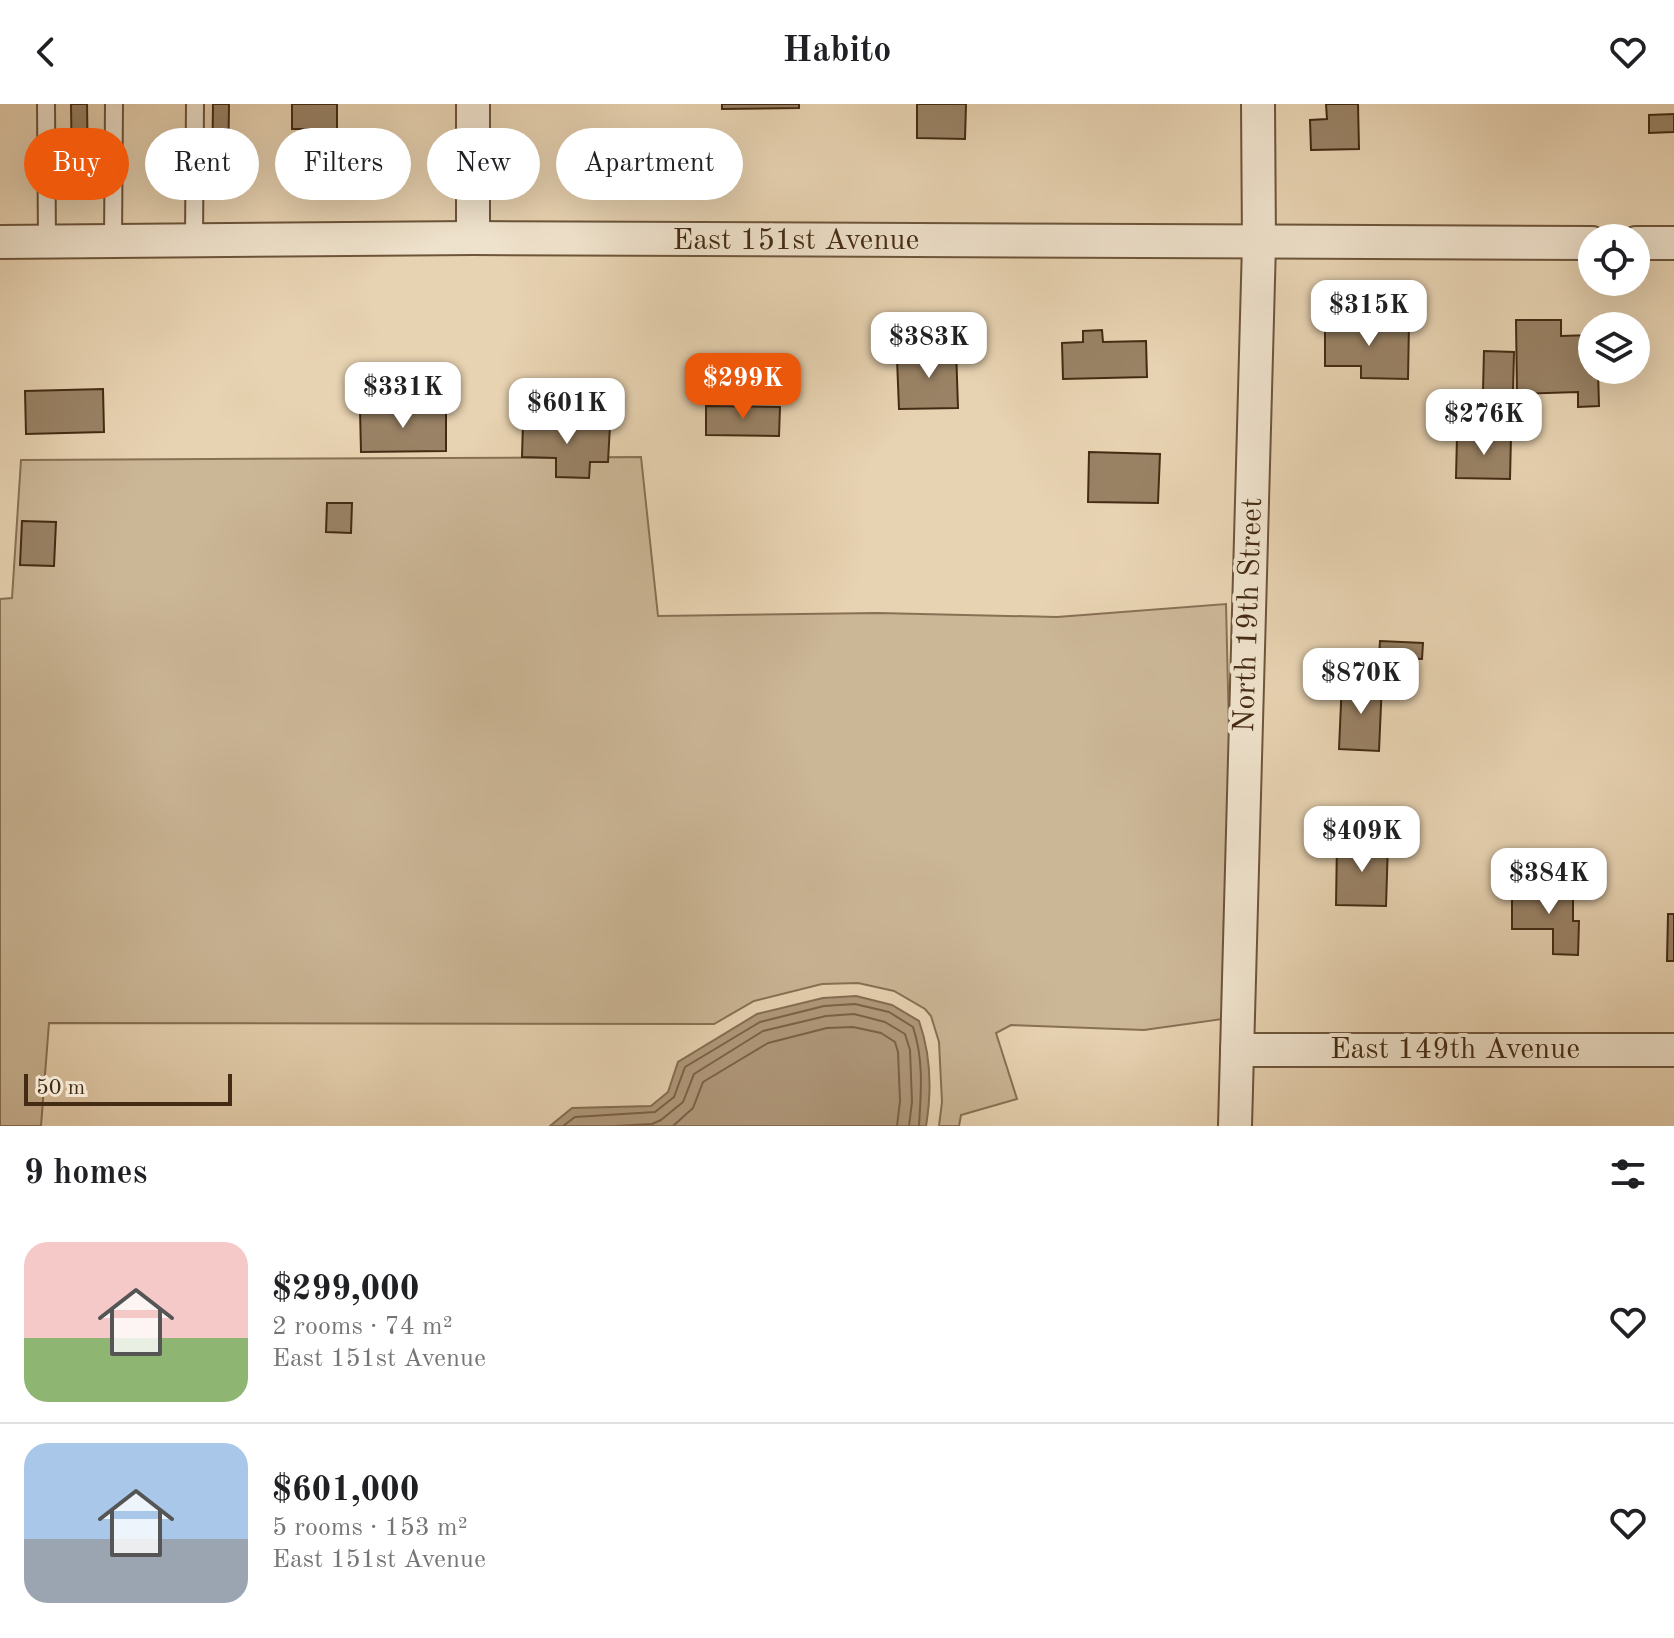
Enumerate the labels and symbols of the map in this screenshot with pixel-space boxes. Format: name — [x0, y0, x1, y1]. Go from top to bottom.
street label: East 151st Avenue — [673, 226, 919, 256]
pin: $315K — [1313, 280, 1425, 348]
pin: $383K — [873, 312, 985, 380]
pin: $299K — [687, 353, 799, 421]
pin: $331K — [347, 362, 459, 430]
pin: $601K — [511, 378, 623, 446]
pin: $276K — [1428, 389, 1540, 457]
street label: North 19th Street — [1230, 497, 1268, 733]
pin: $870K — [1305, 648, 1417, 716]
pin: $409K — [1306, 806, 1418, 874]
pin: $384K — [1493, 848, 1605, 916]
street label: East 149th Avenue — [1330, 1035, 1580, 1065]
scale bar — [24, 1070, 232, 1106]

